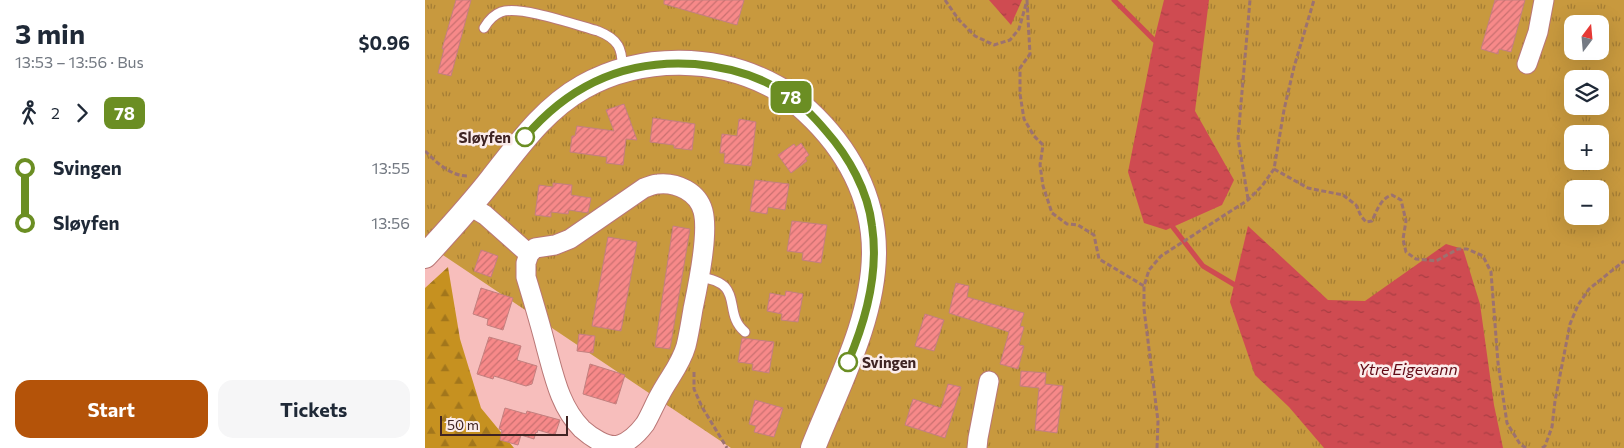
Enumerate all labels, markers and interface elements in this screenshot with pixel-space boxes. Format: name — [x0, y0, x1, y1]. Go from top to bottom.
north arrow — [1564, 15, 1609, 60]
map controls — [1564, 15, 1609, 225]
text: 3 min — [15, 16, 85, 50]
text: $0.96 — [359, 31, 410, 54]
text: 13:53 – 13:56 · Bus — [15, 52, 144, 71]
button: layers — [1564, 70, 1609, 115]
line badge: 78 — [769, 81, 813, 113]
text: 78 — [781, 86, 801, 108]
icon: walk — [15, 99, 43, 127]
icon: forward — [68, 99, 96, 127]
text: 78 — [114, 102, 135, 124]
text: 2 — [51, 103, 60, 122]
button: + — [1564, 125, 1609, 170]
marker: Sløyfen — [515, 127, 535, 147]
place label: Sløyfen — [459, 128, 511, 146]
text: Svingen — [53, 156, 122, 179]
text: 13:55 — [372, 158, 410, 177]
button: − — [1564, 180, 1609, 225]
text: Sløyfen — [53, 211, 119, 234]
text: 13:56 — [371, 213, 410, 232]
marker: Svingen — [838, 352, 858, 372]
place label: Svingen — [862, 353, 916, 371]
water label: Ytre Eigevann — [1358, 359, 1458, 378]
button: Start — [15, 380, 208, 438]
button: Tickets — [218, 380, 410, 438]
scale bar — [440, 413, 567, 436]
text: 50 m — [447, 416, 479, 433]

